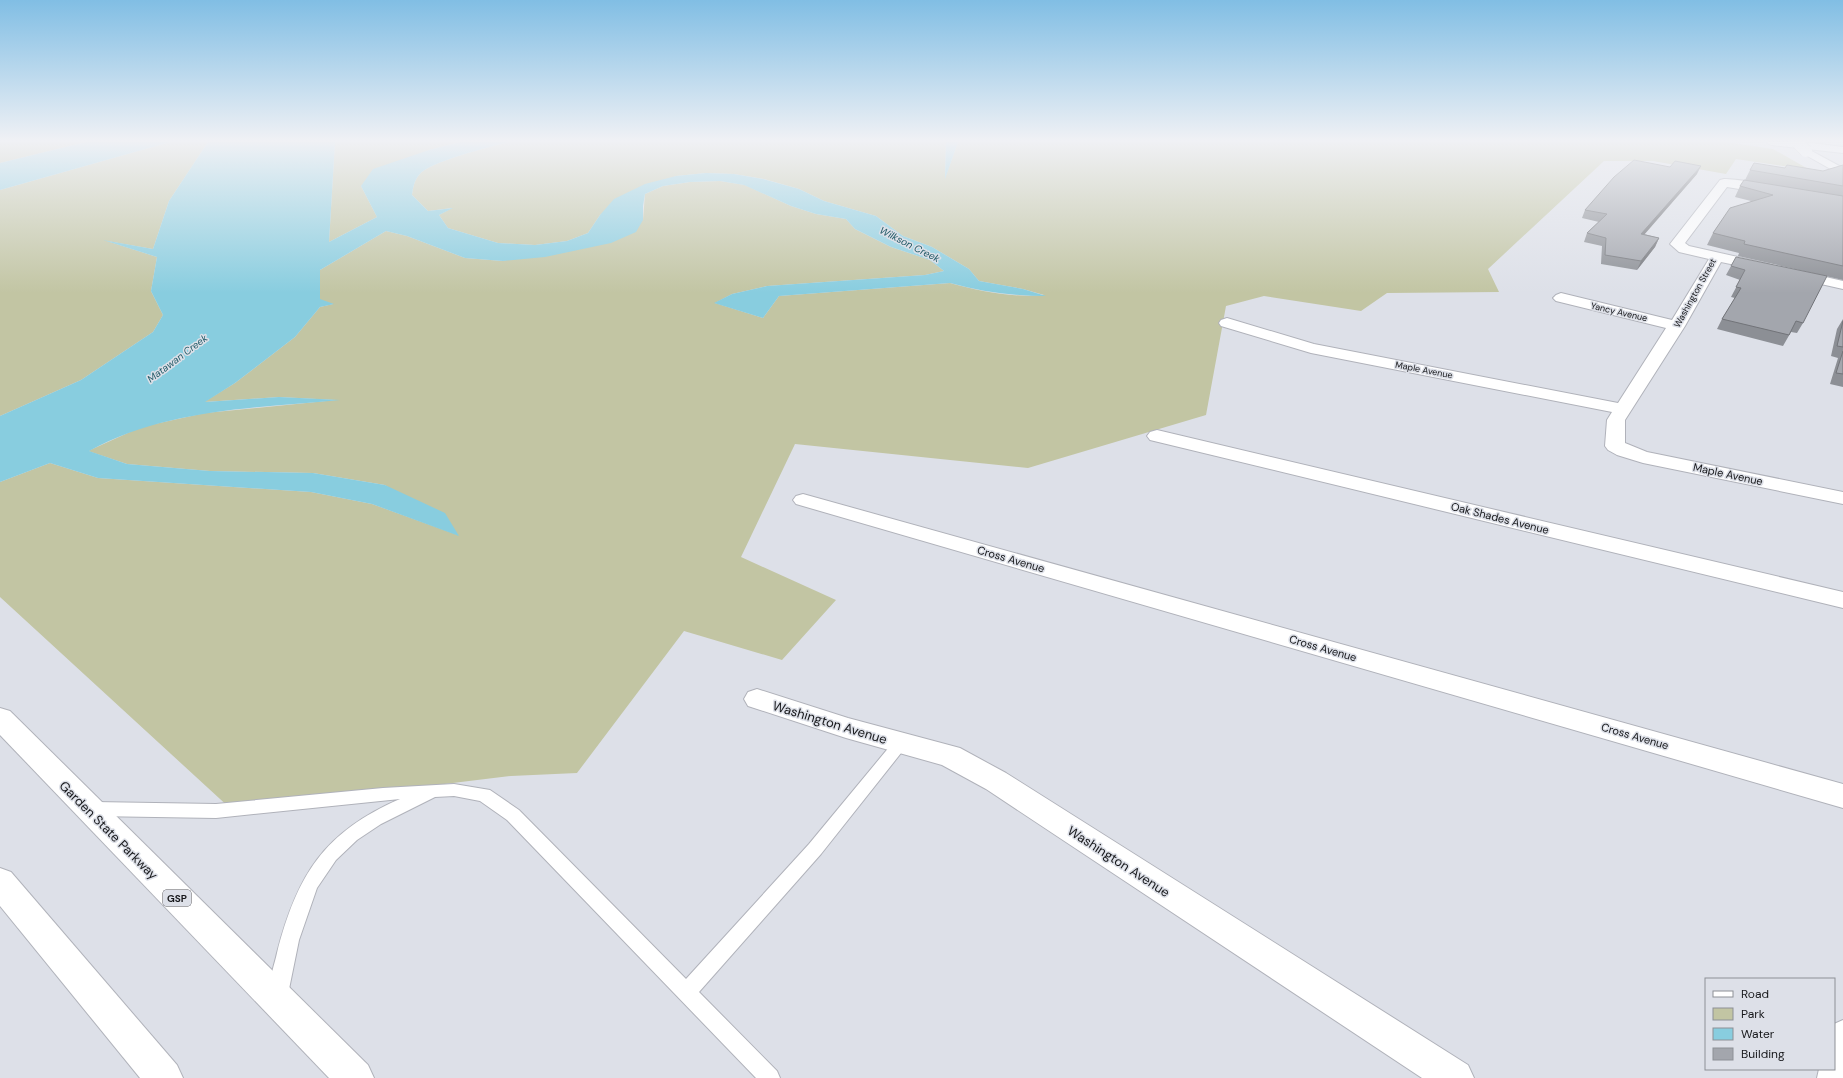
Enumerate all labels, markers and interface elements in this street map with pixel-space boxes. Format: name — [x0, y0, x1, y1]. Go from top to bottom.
water label: Wilkson Creek — [877, 224, 943, 266]
street label: Washington Street — [1671, 256, 1719, 330]
street label: Yancy Avenue — [1590, 300, 1648, 324]
water label: Matawan Creek — [145, 331, 211, 385]
street label: Maple Avenue — [1394, 359, 1454, 381]
street label: Maple Avenue — [1692, 460, 1764, 488]
street label: Oak Shades Avenue — [1449, 499, 1551, 537]
street label: Cross Avenue — [976, 543, 1046, 575]
street label: Cross Avenue — [1288, 632, 1358, 664]
street label: Washington Avenue — [771, 697, 889, 748]
street label: Cross Avenue — [1600, 720, 1670, 752]
street label: Garden State Parkway — [56, 777, 162, 883]
street label: Washington Avenue — [1064, 822, 1173, 901]
road number: GSP — [163, 890, 191, 906]
legend — [1705, 978, 1835, 1070]
text: Road — [1741, 986, 1769, 1002]
text: Park — [1741, 1006, 1765, 1022]
text: Water — [1741, 1026, 1775, 1042]
text: Building — [1741, 1046, 1785, 1062]

